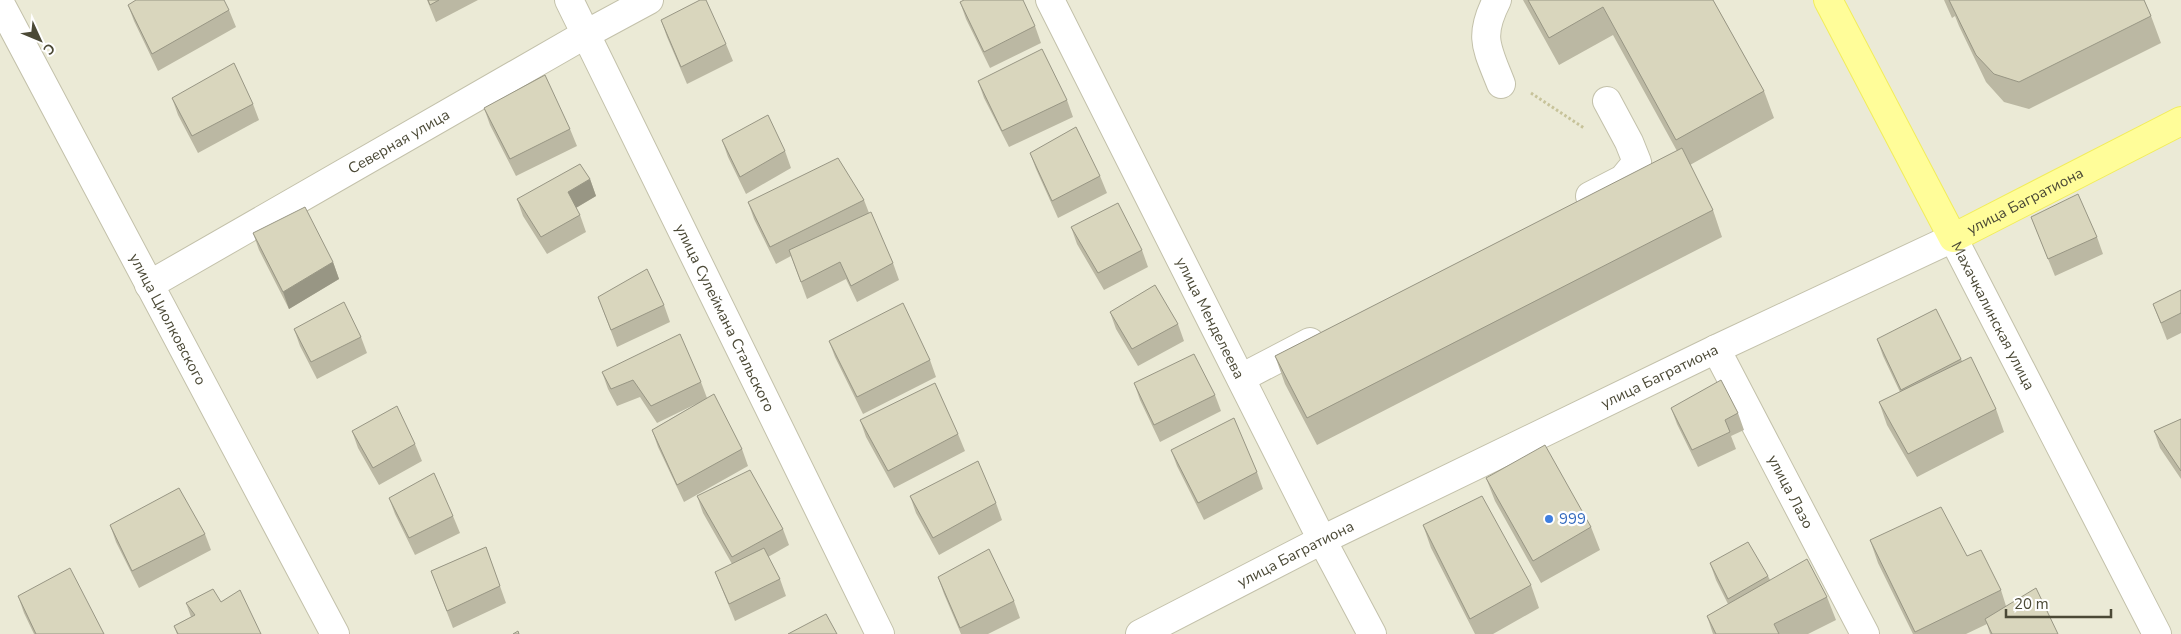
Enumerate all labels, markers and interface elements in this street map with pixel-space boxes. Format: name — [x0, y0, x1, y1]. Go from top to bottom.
north arrow — [15, 15, 65, 65]
text: С — [39, 39, 59, 59]
street label: Северная улица — [344, 104, 453, 179]
street label: улица Багратиона — [1964, 163, 2087, 239]
street label: улица Сулеймана Стальского — [670, 220, 780, 415]
street label: Махачкалинская улица — [1947, 238, 2040, 394]
street label: улица Циолковского — [125, 250, 211, 389]
street label: улица Менделеева — [1171, 254, 1249, 382]
street label: улица Багратиона — [1598, 339, 1722, 413]
street label: улица Лазо — [1763, 451, 1818, 532]
place label: 999 — [1559, 509, 1586, 529]
marker: 999 — [1543, 513, 1555, 525]
street label: улица Багратиона — [1234, 516, 1357, 592]
scale bar — [2006, 586, 2111, 618]
text: 20 m — [2014, 594, 2049, 614]

